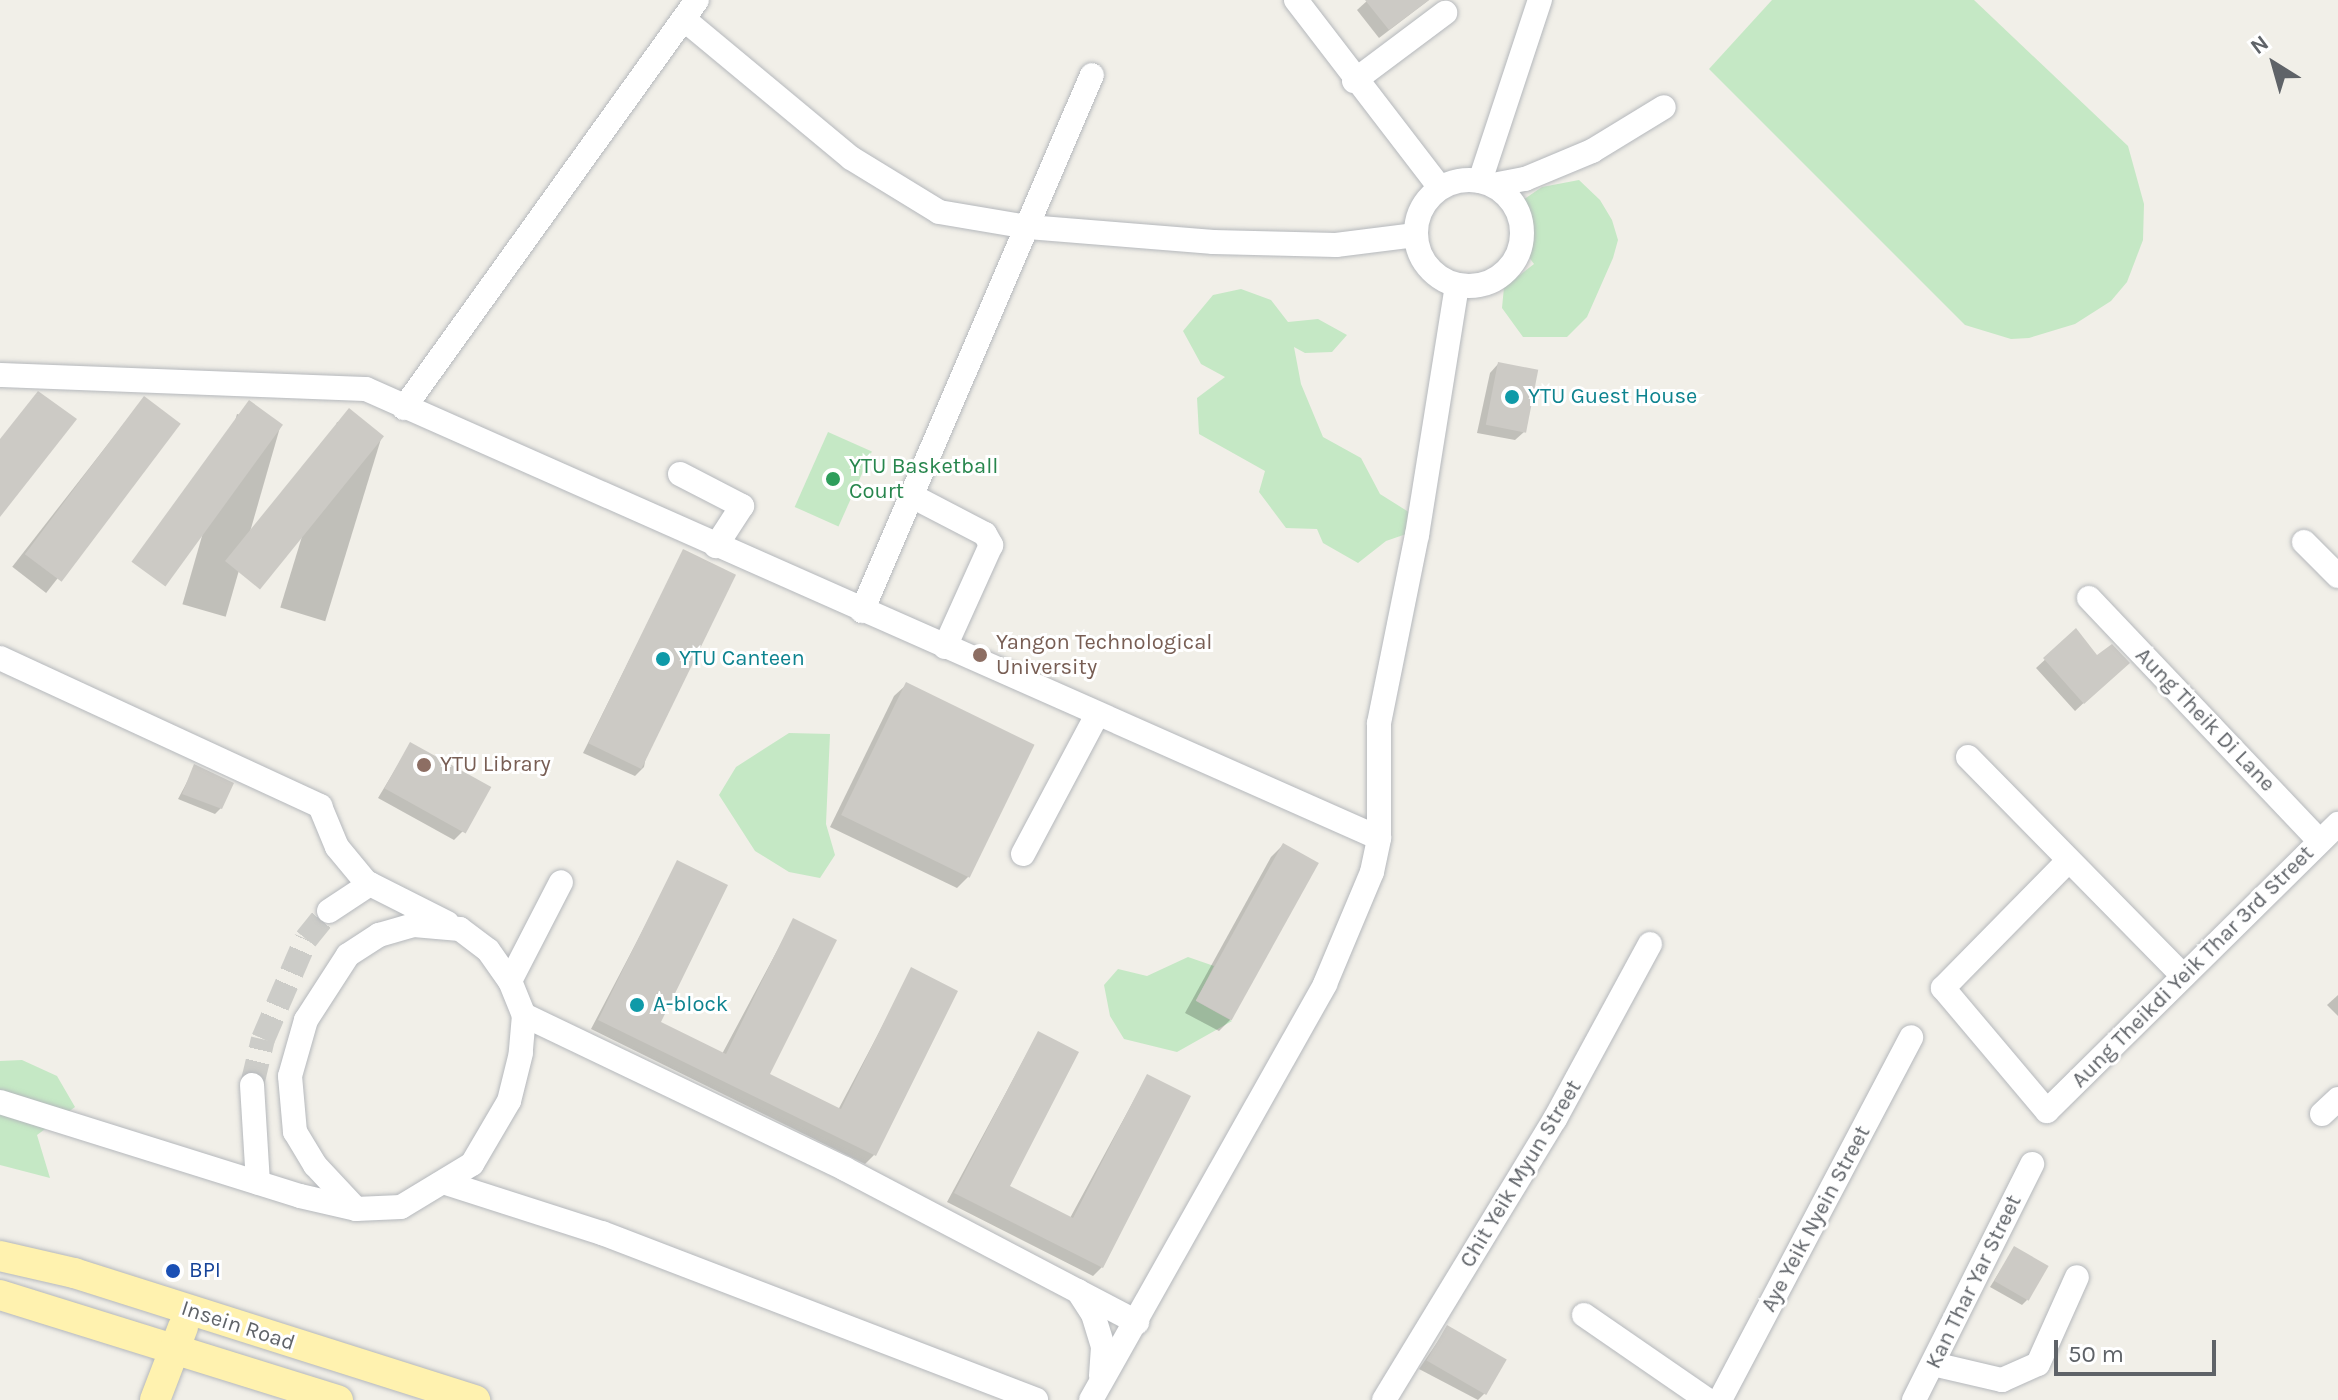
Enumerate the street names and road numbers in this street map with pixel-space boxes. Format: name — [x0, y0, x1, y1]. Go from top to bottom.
street label: Aung Theik Di Lane — [2130, 643, 2280, 797]
street label: Aung Theikdi Yeik Thar 3rd Street — [2066, 840, 2320, 1094]
street label: Chit Yeik Myun Street — [1455, 1075, 1587, 1273]
street label: Aye Yeik Nyein Street — [1756, 1121, 1876, 1317]
street label: Kan Thar Yar Street — [1920, 1191, 2028, 1373]
street label: Insein Road — [178, 1295, 298, 1357]

